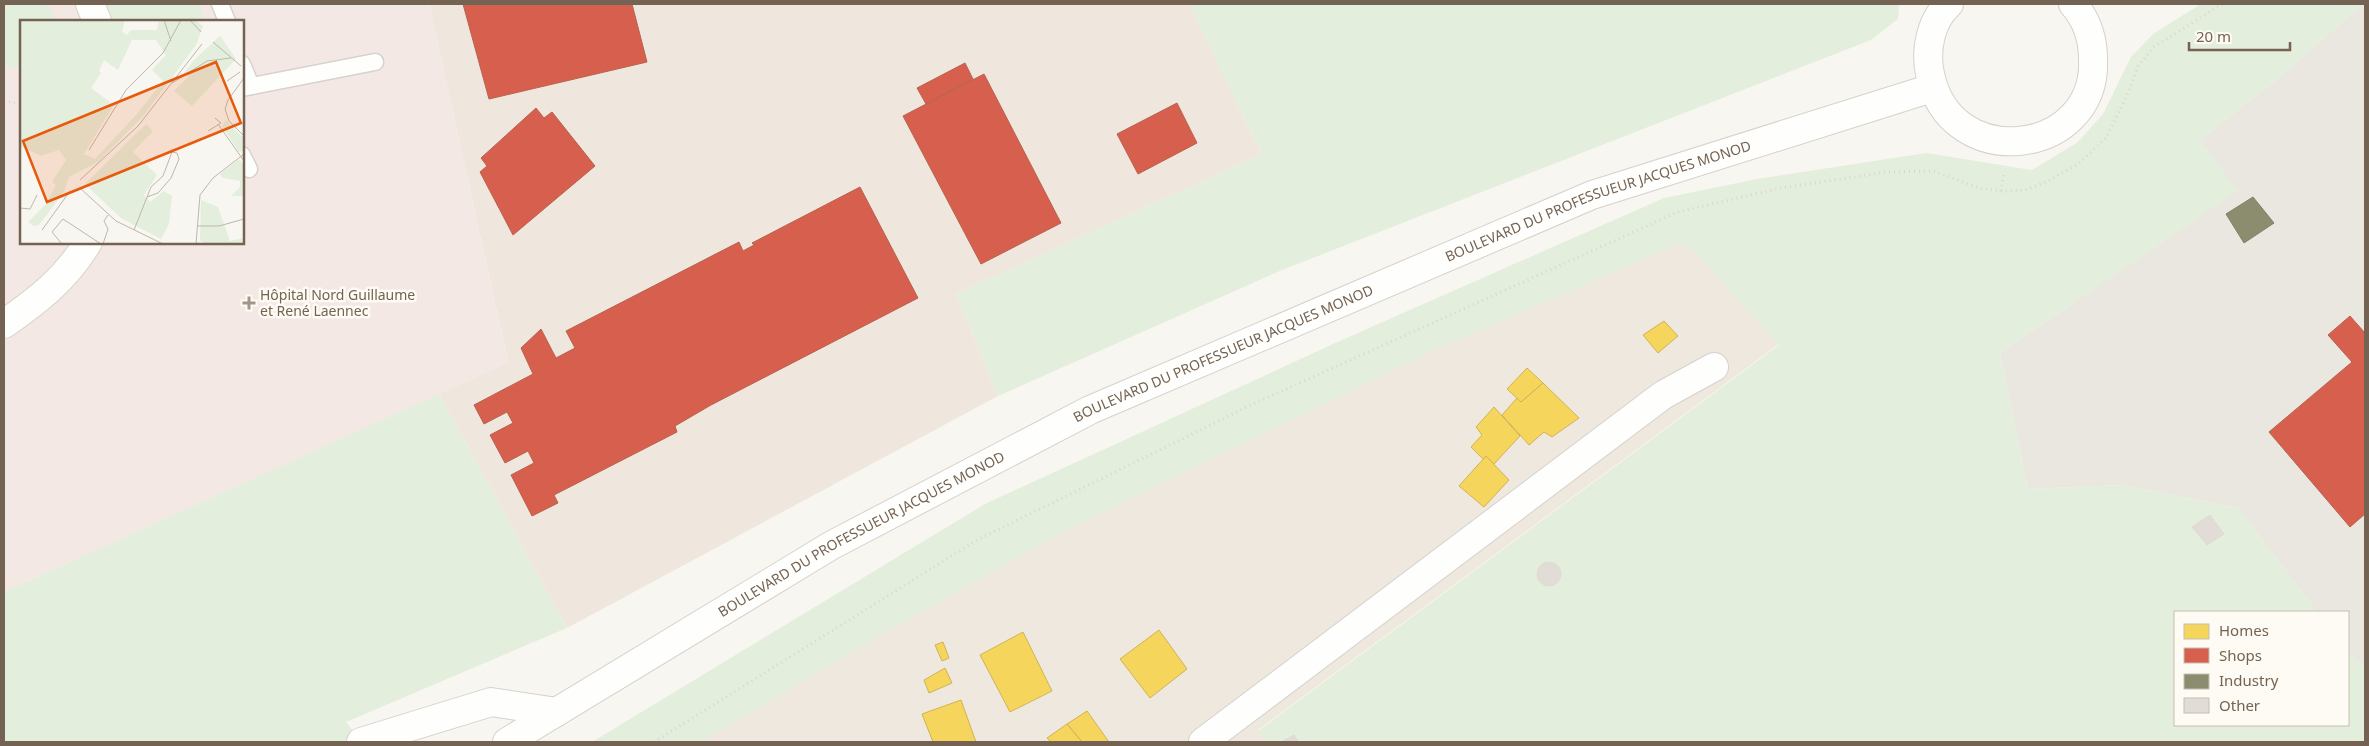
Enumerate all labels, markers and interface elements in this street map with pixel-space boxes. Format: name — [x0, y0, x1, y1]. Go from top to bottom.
inset map — [20, 20, 244, 244]
scale bar — [2189, 20, 2290, 52]
text: 20 m — [2196, 26, 2231, 46]
street label: BOULEVARD DU PROFESSUEUR JACQUES MONOD — [1442, 136, 1753, 266]
street label: BOULEVARD DU PROFESSUEUR JACQUES MONOD — [1070, 280, 1376, 426]
place label: Hôpital Nord Guillaume et René Laennec — [260, 285, 415, 320]
marker: Hôpital Nord Guillaume et René Laennec — [242, 296, 256, 310]
street label: BOULEVARD DU PROFESSUEUR JACQUES MONOD — [714, 446, 1008, 621]
legend — [2174, 611, 2349, 726]
text: Homes — [2219, 620, 2269, 640]
text: Shops — [2219, 645, 2262, 665]
text: Industry — [2219, 670, 2279, 690]
text: Other — [2219, 695, 2260, 715]

